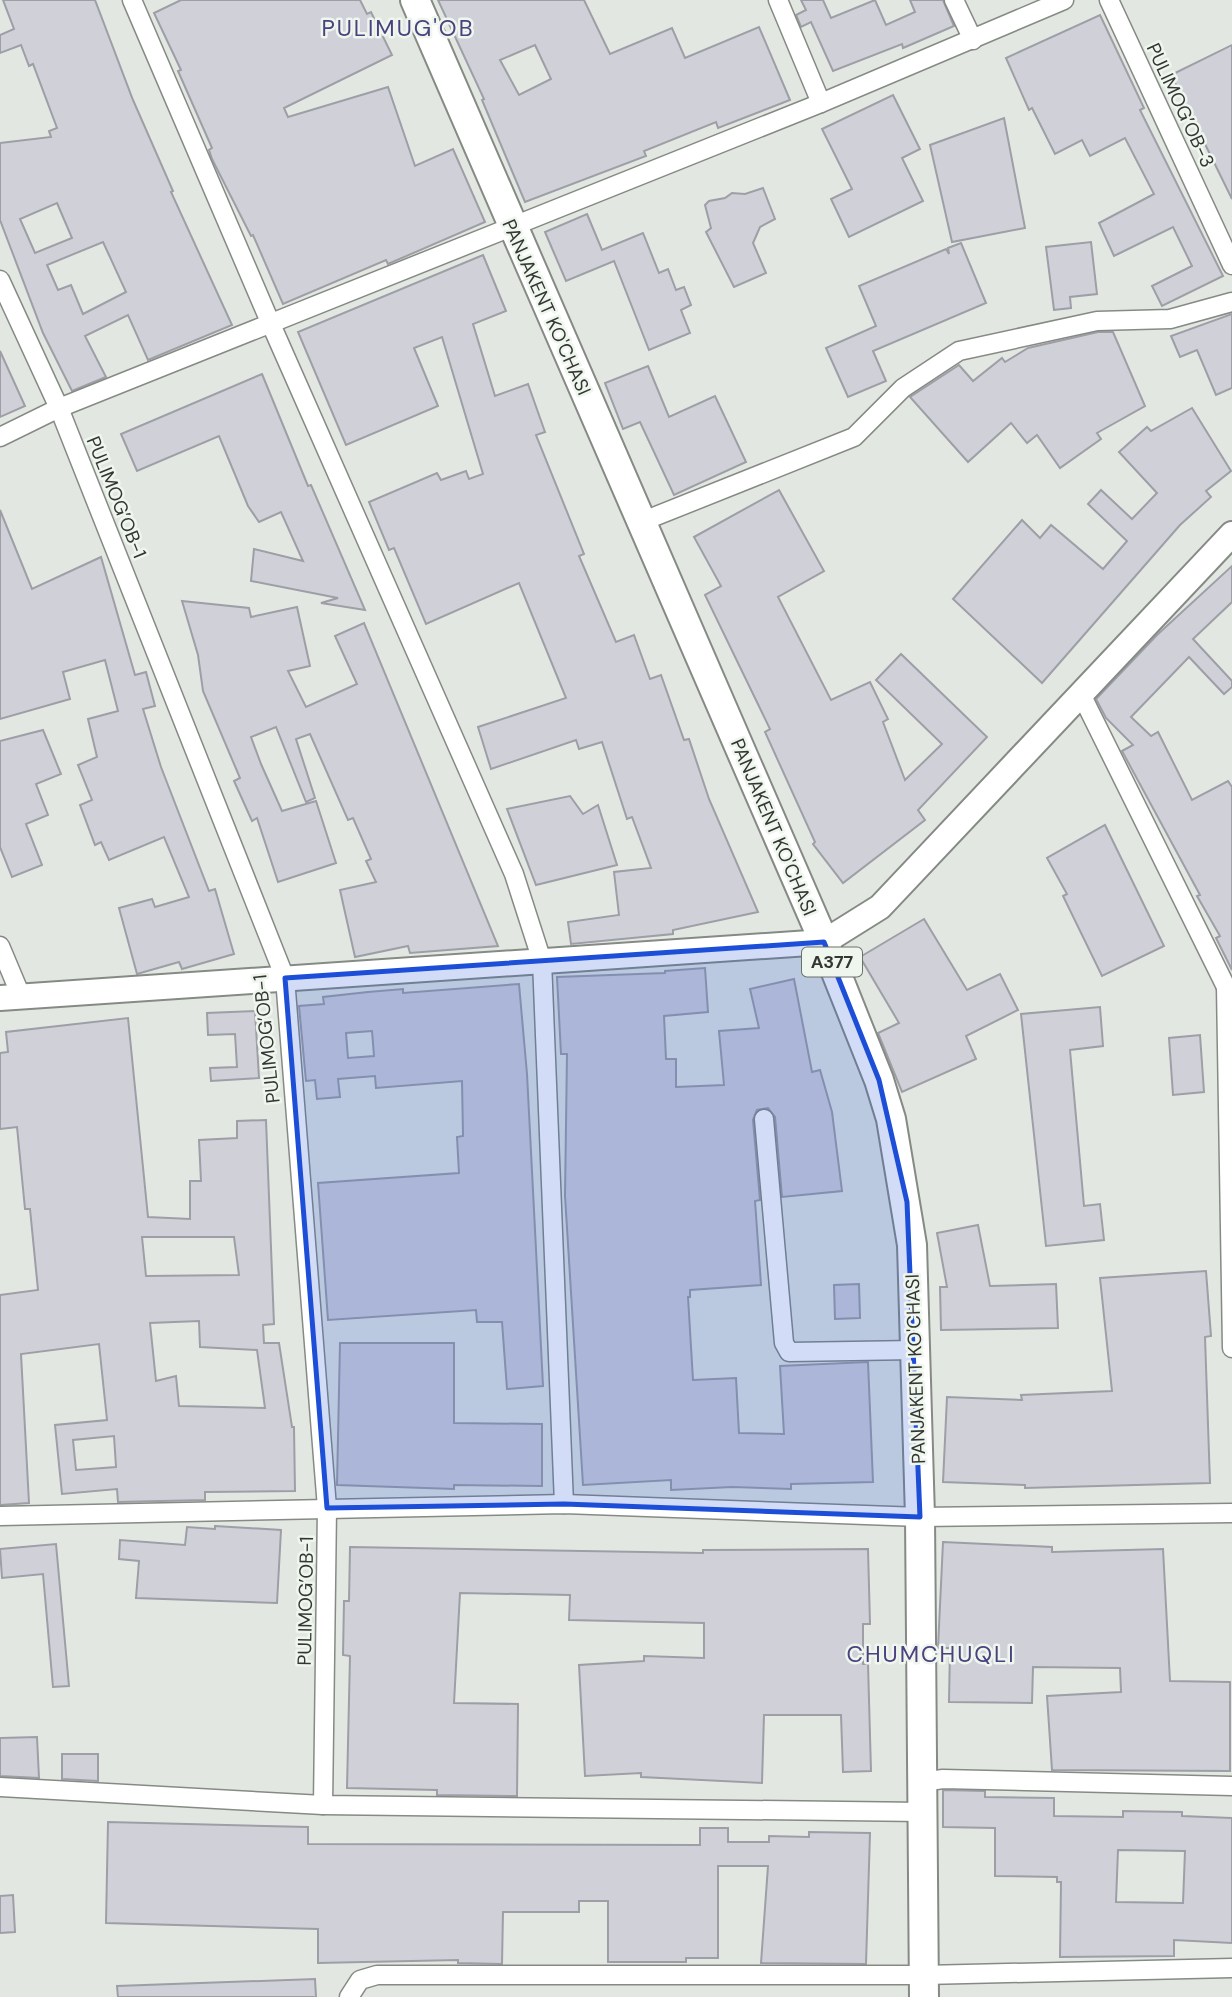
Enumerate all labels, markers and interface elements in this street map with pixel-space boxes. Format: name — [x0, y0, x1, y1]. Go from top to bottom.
district label: PULIMUG'OB — [321, 13, 475, 43]
street label: PULIMOG’OB-3 — [1141, 39, 1220, 172]
street label: PANJAKENT KO'CHASI — [496, 215, 597, 399]
street label: PULIMOG’OB-1 — [81, 433, 152, 562]
street label: PANJAKENT KO'CHASI — [725, 735, 822, 920]
road number: A377 — [802, 947, 862, 976]
street label: PULIMOG’OB-1 — [247, 973, 286, 1105]
street label: PANJAKENT KO'CHASI — [900, 1274, 931, 1464]
street label: PULIMOG’OB-1 — [292, 1536, 319, 1666]
district label: CHUMCHUQLI — [846, 1639, 1016, 1669]

